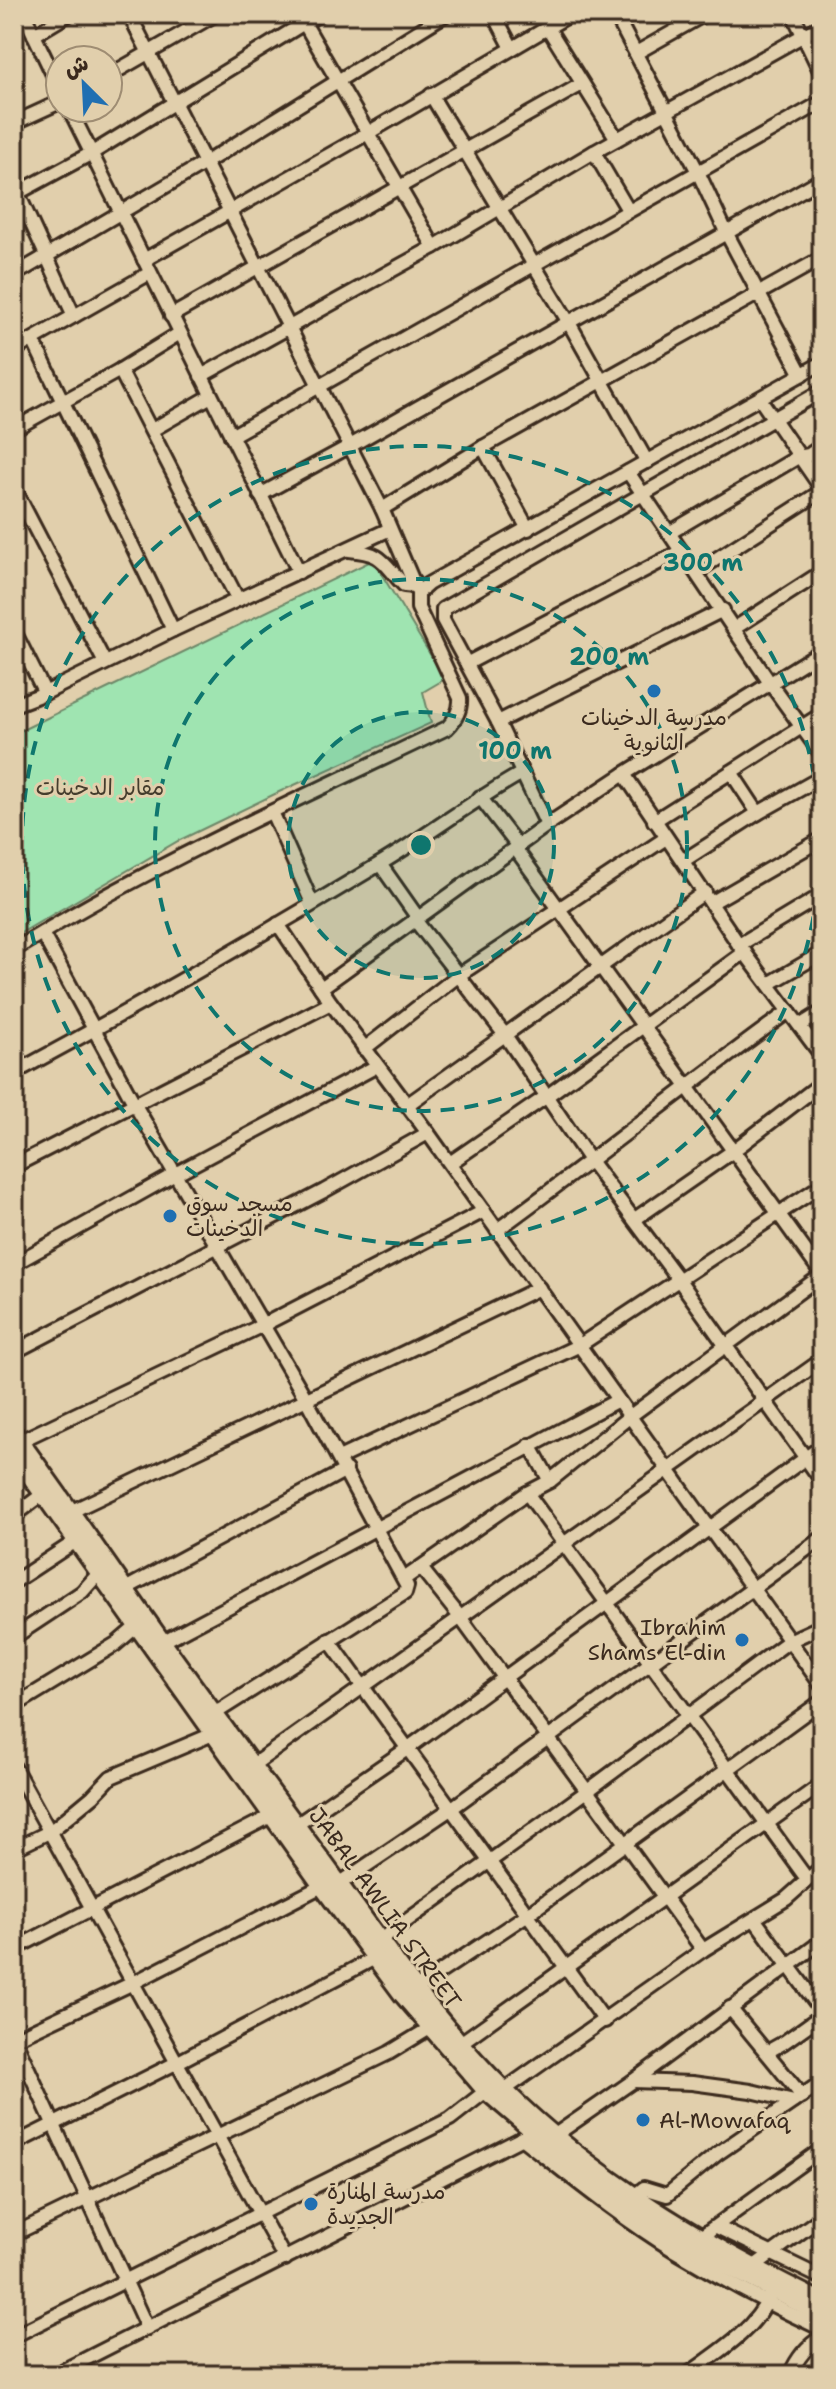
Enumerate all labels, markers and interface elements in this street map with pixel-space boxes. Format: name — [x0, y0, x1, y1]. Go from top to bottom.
north arrow — [44, 44, 124, 124]
text: ش — [59, 48, 93, 84]
text: 300 m — [663, 547, 743, 579]
text: 200 m — [569, 641, 649, 673]
marker: مدرسة الدخينات الثانوية — [645, 682, 663, 700]
place label: مدرسة الدخينات الثانوية — [581, 703, 727, 757]
text: 100 m — [478, 735, 552, 767]
park label: مقابر الدخينات — [36, 773, 164, 802]
centre of rings — [407, 831, 435, 859]
place label: مسجد سوق الدخينات — [186, 1189, 293, 1243]
marker: مسجد سوق الدخينات — [161, 1207, 179, 1225]
place label: Ibrahim Shams El-din — [588, 1613, 726, 1667]
marker: Ibrahim Shams El-din — [733, 1631, 751, 1649]
street label: JABAL AWLIA STREET — [302, 1802, 468, 2015]
place label: Al-Mowafaq — [659, 2106, 792, 2135]
marker: Al-Mowafaq — [634, 2111, 652, 2129]
place label: مدرسة المنارة الجديدة — [327, 2177, 445, 2231]
marker: مدرسة المنارة الجديدة — [302, 2195, 320, 2213]

